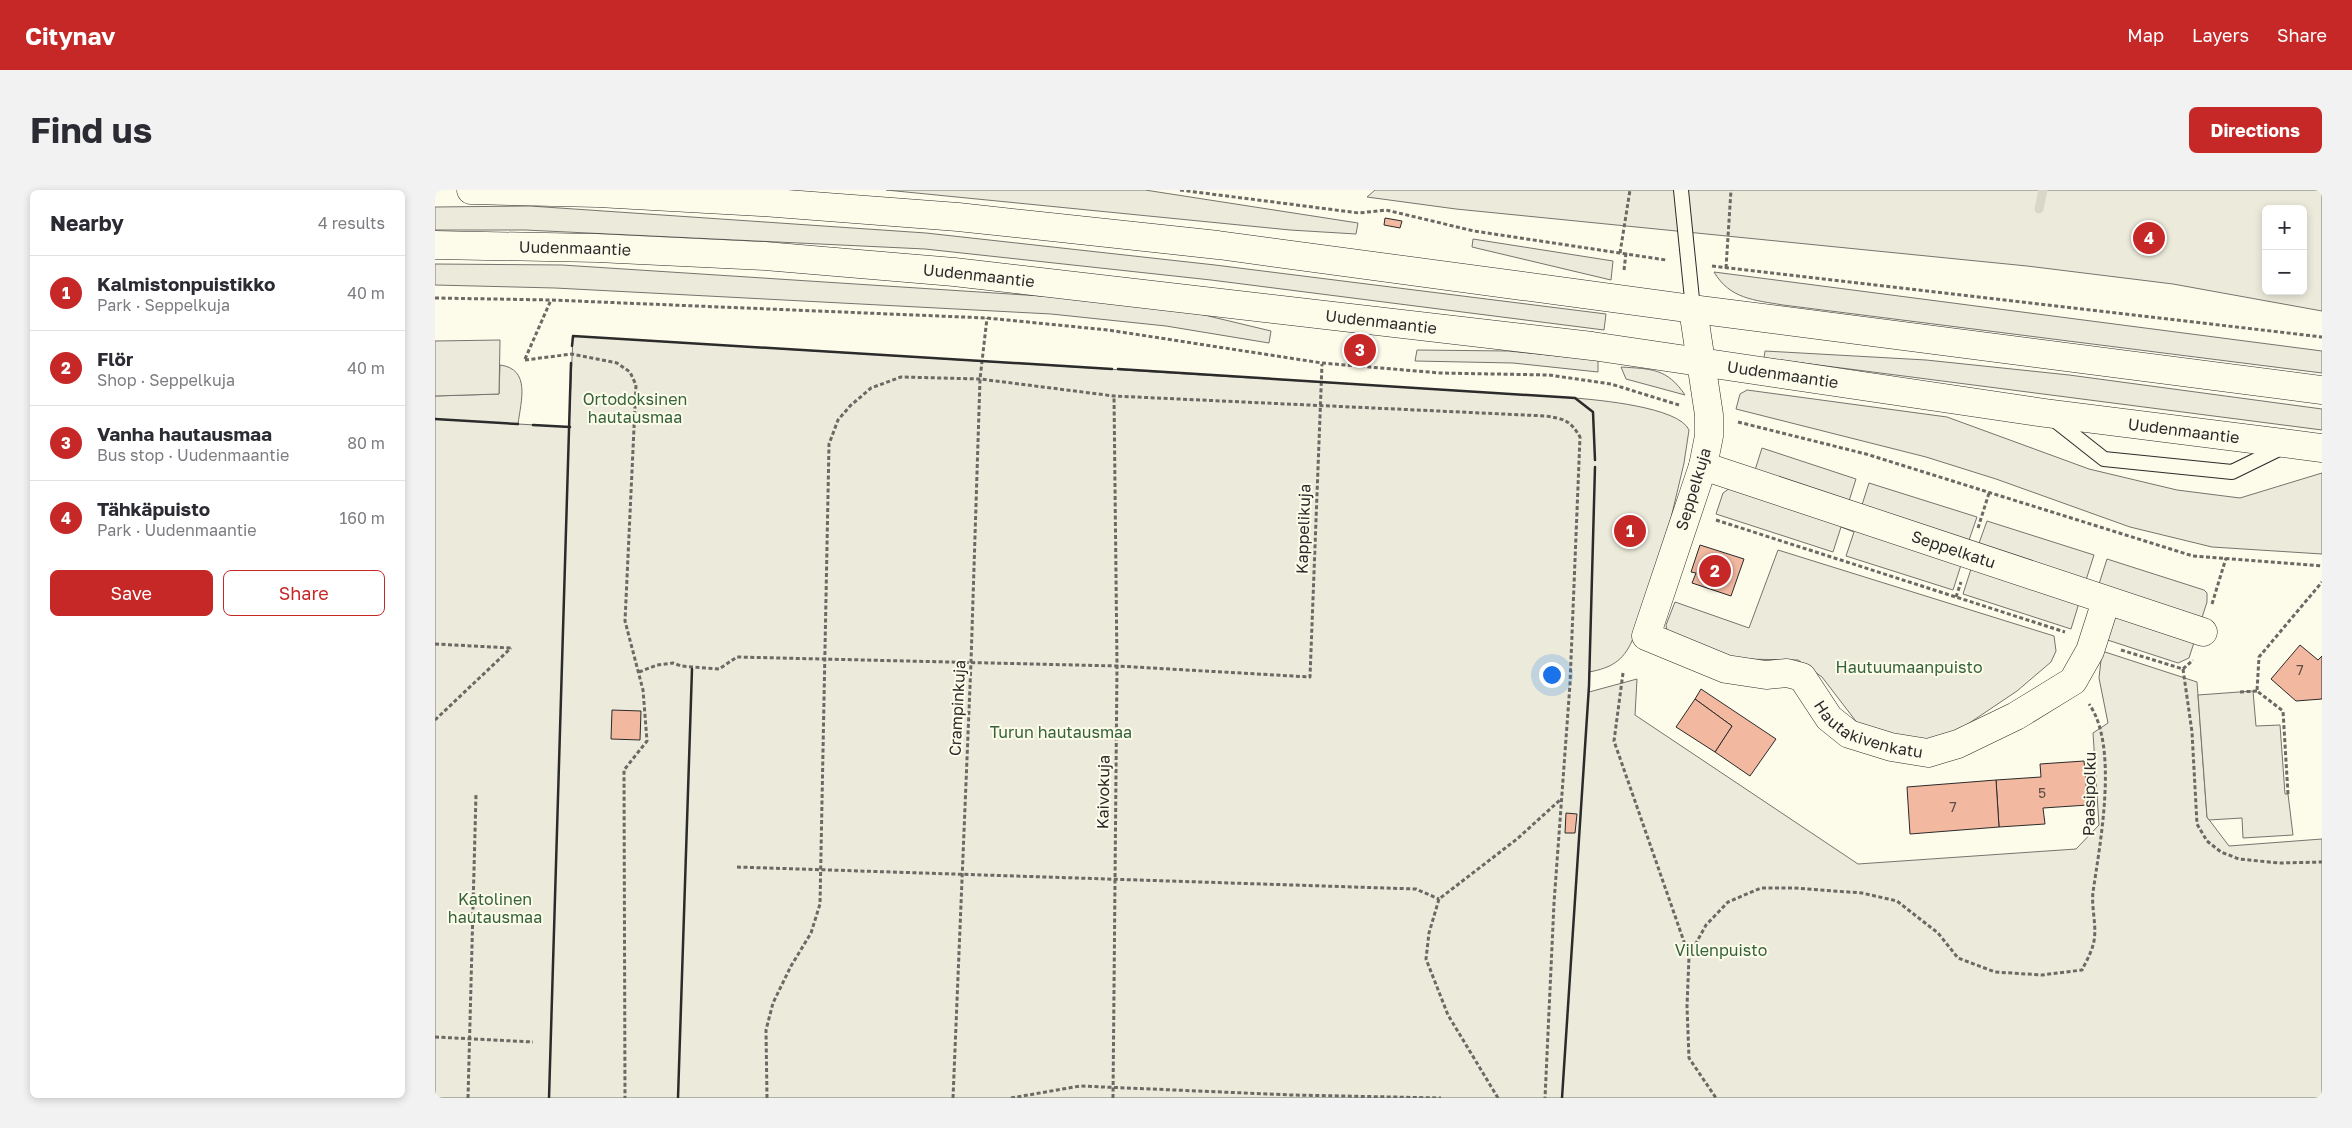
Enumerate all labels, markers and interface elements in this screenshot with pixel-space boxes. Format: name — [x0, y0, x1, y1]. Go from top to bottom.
text: Citynav — [25, 21, 115, 50]
text: Map — [2127, 24, 2164, 46]
text: Layers — [2192, 24, 2249, 46]
text: Share — [2277, 24, 2327, 46]
button: Directions — [2189, 107, 2322, 153]
text: Find us — [30, 109, 152, 151]
map controls — [2262, 205, 2307, 295]
button: + — [2262, 205, 2307, 250]
text: Nearby — [50, 210, 124, 236]
text: 4 results — [318, 213, 385, 233]
pin: 4 — [2133, 219, 2165, 257]
street label: Uudenmaantie — [519, 237, 632, 260]
button: − — [2262, 250, 2307, 295]
street label: Uudenmaantie — [922, 259, 1036, 291]
text: Kalmistonpuistikko — [97, 272, 275, 295]
text: 1 — [62, 283, 70, 303]
text: 40 m — [347, 283, 385, 303]
text: Park · Seppelkuja — [97, 295, 230, 315]
street label: Uudenmaantie — [1324, 305, 1438, 338]
pin: 3 — [1344, 331, 1376, 369]
text: Flör — [97, 347, 133, 370]
street label: Uudenmaantie — [1726, 356, 1840, 392]
text: 2 — [61, 358, 71, 378]
text: 40 m — [347, 358, 385, 378]
text: Shop · Seppelkuja — [97, 370, 235, 390]
park label: Ortodoksinen hautausmaa — [583, 389, 687, 427]
street label: Uudenmaantie — [2127, 414, 2241, 447]
text: Vanha hautausmaa — [97, 422, 272, 445]
text: 3 — [61, 433, 71, 453]
text: 80 m — [347, 433, 385, 453]
text: Bus stop · Uudenmaantie — [97, 445, 289, 465]
street label: Seppelkuja — [1671, 445, 1715, 533]
street label: Kappelikuja — [1291, 484, 1315, 574]
text: Tähkäpuisto — [97, 497, 210, 520]
text: 4 — [61, 508, 71, 528]
text: 160 m — [339, 508, 385, 528]
pin: 1 — [1614, 512, 1646, 550]
text: Park · Uudenmaantie — [97, 520, 257, 540]
street label: Seppelkatu — [1909, 526, 1998, 572]
pin: 2 — [1699, 552, 1731, 590]
button: Save — [50, 570, 213, 616]
button: Share — [223, 570, 385, 616]
park label: Hautuumaanpuisto — [1835, 657, 1983, 677]
street label: Crampinkuja — [944, 659, 970, 757]
house number: 7 — [2296, 661, 2304, 678]
your location — [1539, 662, 1565, 688]
street label: Hautakivenkatu — [1810, 696, 1924, 762]
park label: Turun hautausmaa — [990, 722, 1132, 742]
street label: Paasipolku — [2078, 752, 2100, 836]
street label: Kaivokuja — [1092, 755, 1114, 829]
house number: 5 — [2038, 784, 2046, 801]
house number: 7 — [1949, 798, 1957, 815]
park label: Katolinen hautausmaa — [448, 889, 542, 927]
park label: Villenpuisto — [1675, 940, 1767, 960]

